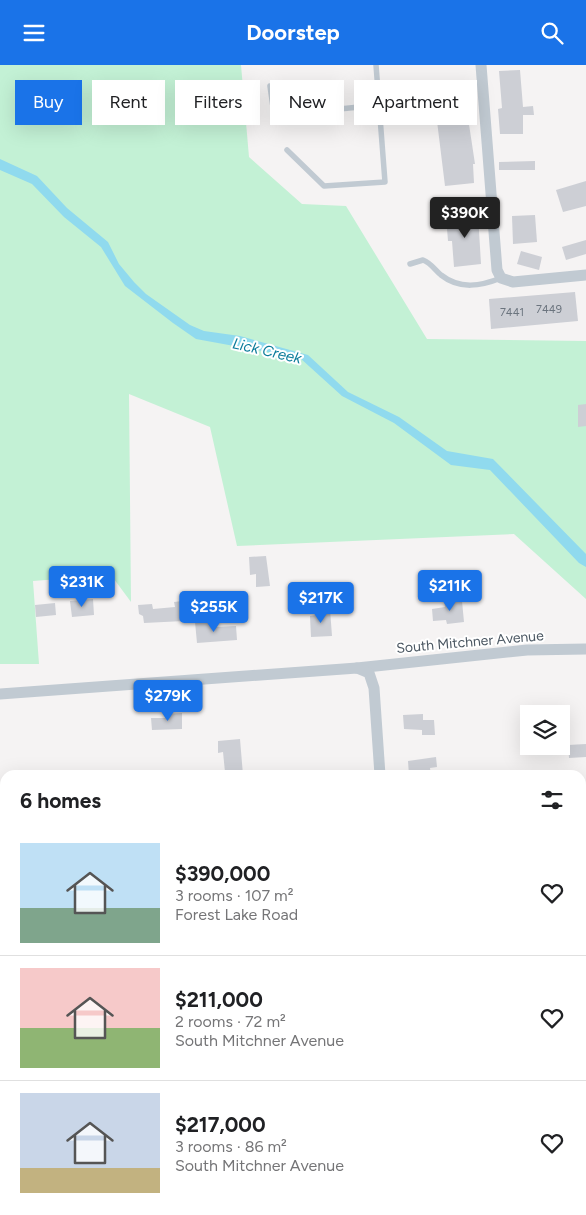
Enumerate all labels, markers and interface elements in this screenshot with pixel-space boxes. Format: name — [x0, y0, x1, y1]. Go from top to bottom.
icon: menu — [20, 19, 48, 47]
text: Doorstep — [246, 19, 340, 46]
icon: search — [538, 19, 566, 47]
chip: Buy — [15, 80, 82, 125]
chip: Rent — [92, 80, 165, 125]
chip: Filters — [175, 80, 260, 125]
chip: New — [270, 80, 344, 125]
chip: Apartment — [354, 80, 477, 125]
pin: $390K — [430, 197, 500, 239]
text: $390K — [441, 203, 489, 222]
house number: 7449 — [536, 303, 562, 316]
house number: 7441 — [500, 306, 524, 319]
water label: Lick Creek — [231, 334, 304, 368]
pin: $231K — [47, 565, 117, 608]
pin: $211K — [415, 569, 485, 612]
text: $231K — [60, 572, 104, 591]
text: $211K — [429, 576, 471, 595]
pin: $217K — [286, 581, 356, 624]
text: $217K — [299, 588, 343, 607]
pin: $255K — [179, 591, 249, 633]
text: $255K — [190, 597, 238, 616]
street label: South Mitchner Avenue — [396, 627, 545, 657]
pin: $279K — [133, 679, 203, 722]
text: $279K — [145, 686, 191, 705]
map controls — [520, 705, 570, 755]
button: layers — [520, 705, 570, 755]
icon: filters — [538, 786, 566, 814]
text: 6 homes — [20, 788, 101, 813]
text: $390,000 — [175, 861, 270, 886]
icon: home — [60, 863, 120, 923]
icon: heart — [538, 879, 566, 907]
text: 3 rooms · 107 m² — [175, 886, 293, 905]
text: Forest Lake Road — [175, 905, 298, 924]
text: $211,000 — [175, 987, 263, 1012]
icon: home — [60, 988, 120, 1048]
icon: heart — [538, 1004, 566, 1032]
text: 2 rooms · 72 m² — [175, 1012, 286, 1031]
text: South Mitchner Avenue — [175, 1031, 344, 1050]
text: $217,000 — [175, 1112, 266, 1137]
icon: home — [60, 1113, 120, 1173]
icon: heart — [538, 1129, 566, 1157]
text: 3 rooms · 86 m² — [175, 1137, 287, 1156]
text: South Mitchner Avenue — [175, 1156, 344, 1175]

